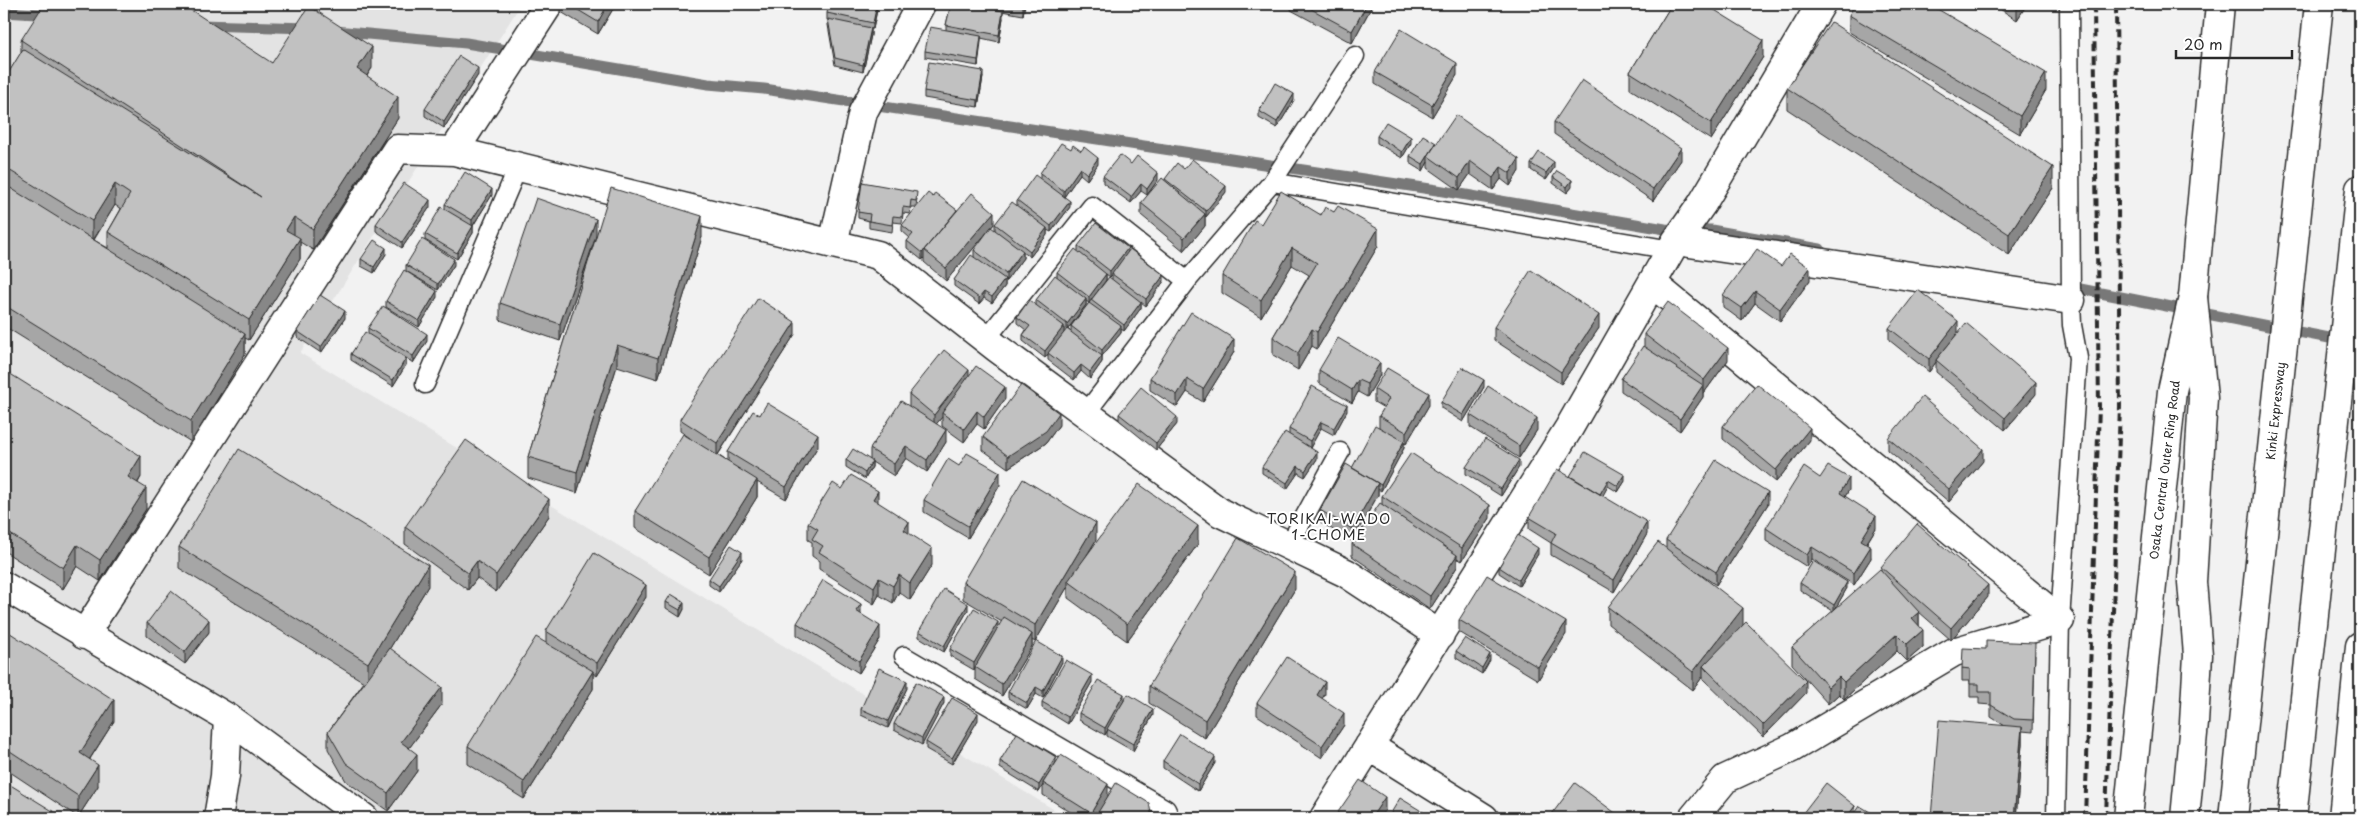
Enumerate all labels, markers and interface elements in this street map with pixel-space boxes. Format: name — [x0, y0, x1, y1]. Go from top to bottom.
scale bar — [2176, 28, 2293, 60]
text: 20 m — [2184, 32, 2223, 55]
street label: Kinki Expressway — [2261, 361, 2289, 461]
street label: Osaka Central Outer Ring Road — [2144, 379, 2184, 561]
district label: TORIKAI-WADO 1-CHOME — [1267, 508, 1391, 545]

